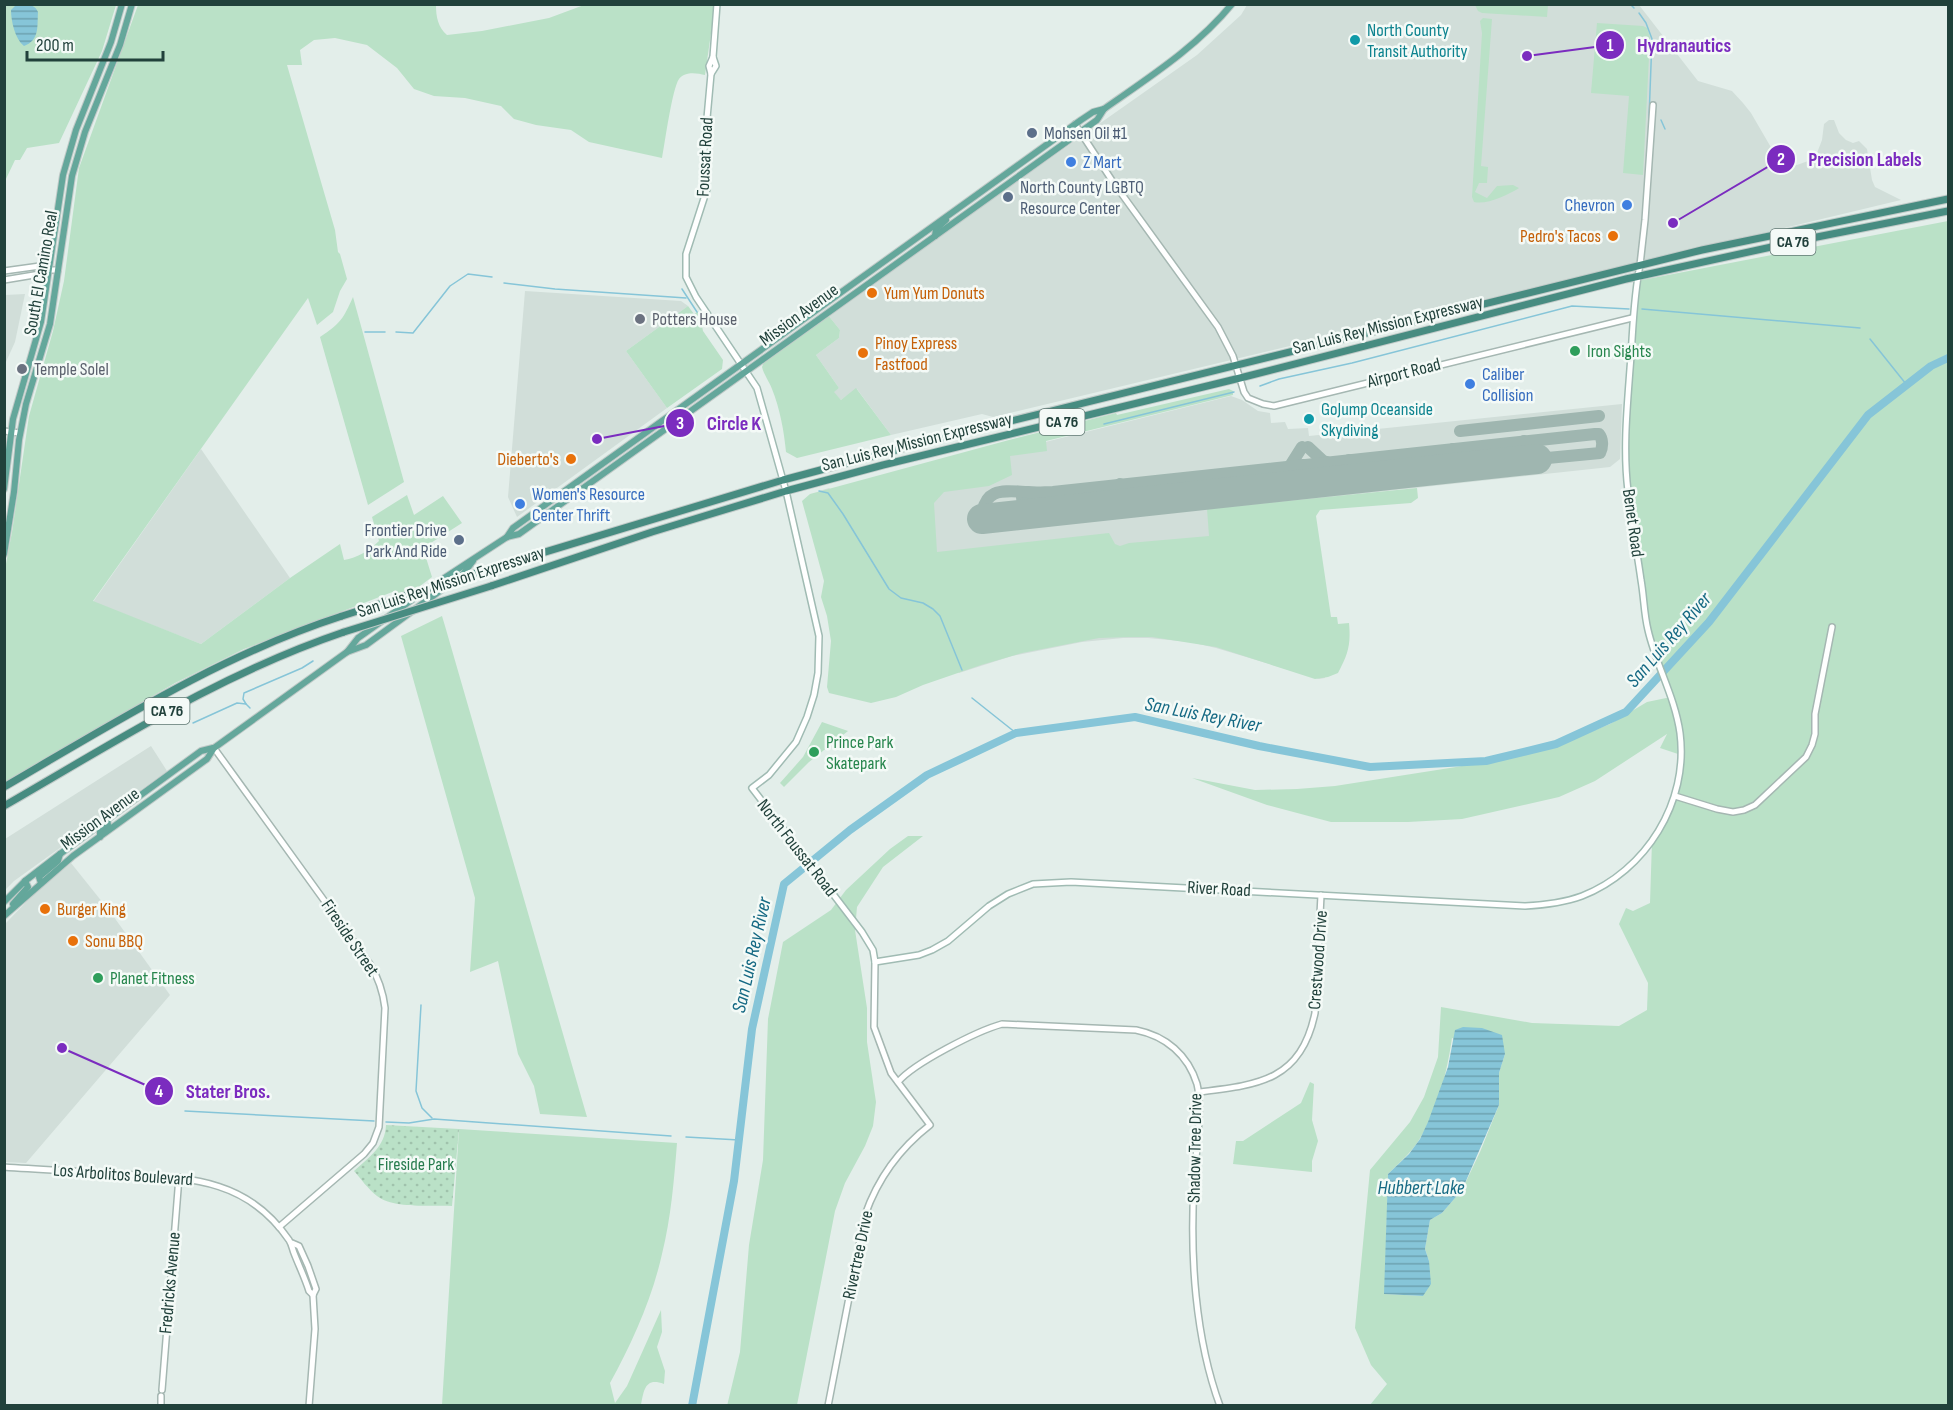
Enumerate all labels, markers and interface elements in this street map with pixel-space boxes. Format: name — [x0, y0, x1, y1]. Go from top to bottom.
place label: North County Transit Authority — [1367, 20, 1468, 62]
scale bar — [27, 24, 164, 62]
callout: Hydranautics — [1595, 26, 1743, 64]
marker: North County Transit Authority — [1348, 33, 1362, 47]
text: Hydranautics — [1637, 34, 1731, 58]
text: 200 m — [36, 35, 74, 56]
text: 1 — [1606, 35, 1614, 56]
street label: Foussat Road — [692, 117, 718, 197]
place label: Mohsen Oil #1 — [1044, 123, 1128, 144]
marker: Mohsen Oil #1 — [1025, 126, 1039, 140]
callout: Precision Labels — [1766, 140, 1933, 178]
text: Precision Labels — [1808, 148, 1922, 172]
text: 2 — [1777, 149, 1785, 170]
place label: Z Mart — [1083, 152, 1122, 173]
marker: Z Mart — [1064, 155, 1078, 169]
place label: North County LGBTQ Resource Center — [1020, 177, 1144, 219]
marker: North County LGBTQ Resource Center — [1001, 190, 1015, 204]
place label: Chevron — [1564, 195, 1615, 216]
marker: Chevron — [1620, 198, 1634, 212]
street label: South El Camino Real — [20, 209, 62, 337]
place label: Pedro's Tacos — [1520, 226, 1601, 247]
marker: Pedro's Tacos — [1606, 229, 1620, 243]
road number: CA 76 — [1770, 229, 1816, 255]
street label: Mission Avenue — [756, 279, 842, 351]
place label: Yum Yum Donuts — [884, 283, 985, 304]
marker: Yum Yum Donuts — [865, 286, 879, 300]
street label: San Luis Rey Mission Expressway — [1291, 291, 1485, 359]
place label: Potters House — [652, 309, 737, 330]
marker: Potters House — [633, 312, 647, 326]
place label: Pinoy Express Fastfood — [875, 333, 957, 375]
place label: Iron Sights — [1587, 341, 1651, 362]
marker: Iron Sights — [1568, 344, 1582, 358]
marker: Pinoy Express Fastfood — [856, 346, 870, 360]
street label: Airport Road — [1364, 354, 1443, 392]
place label: Temple Solel — [34, 359, 109, 380]
marker: Temple Solel — [15, 362, 29, 376]
place label: Caliber Collision — [1482, 364, 1533, 406]
marker: Caliber Collision — [1463, 377, 1477, 391]
place label: GoJump Oceanside Skydiving — [1321, 399, 1433, 441]
callout: Circle K — [665, 404, 773, 442]
street label: San Luis Rey Mission Expressway — [820, 408, 1014, 476]
road number: CA 76 — [1040, 409, 1084, 435]
text: Circle K — [707, 412, 761, 436]
marker: GoJump Oceanside Skydiving — [1302, 412, 1316, 426]
text: 3 — [676, 413, 684, 434]
place label: Dieberto's — [497, 449, 559, 470]
marker: Dieberto's — [564, 452, 578, 466]
place label: Women's Resource Center Thrift — [532, 484, 645, 526]
street label: Benet Road — [1618, 488, 1648, 558]
marker: Women's Resource Center Thrift — [513, 497, 527, 511]
place label: Frontier Drive Park And Ride — [364, 520, 447, 562]
marker: Frontier Drive Park And Ride — [452, 533, 466, 547]
street label: San Luis Rey Mission Expressway — [355, 542, 547, 622]
water label: San Luis Rey River — [1621, 587, 1718, 692]
water label: San Luis Rey River — [1143, 692, 1265, 738]
road number: CA 76 — [144, 698, 190, 724]
place label: Prince Park Skatepark — [826, 732, 893, 774]
marker: Prince Park Skatepark — [807, 745, 821, 759]
street label: Mission Avenue — [57, 783, 143, 855]
street label: North Foussat Road — [753, 795, 841, 901]
street label: River Road — [1187, 877, 1251, 901]
water label: San Luis Rey River — [727, 894, 777, 1015]
street label: Fireside Street — [317, 896, 384, 981]
place label: Burger King — [57, 899, 126, 920]
marker: Burger King — [38, 902, 52, 916]
street label: Crestwood Drive — [1304, 910, 1332, 1010]
place label: Sonu BBQ — [85, 931, 143, 952]
marker: Sonu BBQ — [66, 934, 80, 948]
place label: Planet Fitness — [110, 968, 195, 989]
marker: Planet Fitness — [91, 971, 105, 985]
callout: Stater Bros. — [144, 1072, 282, 1110]
text: Stater Bros. — [186, 1080, 270, 1104]
text: 4 — [155, 1081, 164, 1102]
street label: Shadow Tree Drive — [1184, 1093, 1206, 1203]
park label: Fireside Park — [378, 1154, 454, 1175]
street label: Los Arbolitos Boulevard — [52, 1160, 194, 1190]
water label: Hubbert Lake — [1377, 1176, 1465, 1200]
street label: Rivertree Drive — [838, 1209, 878, 1301]
street label: Fredricks Avenue — [155, 1231, 185, 1335]

